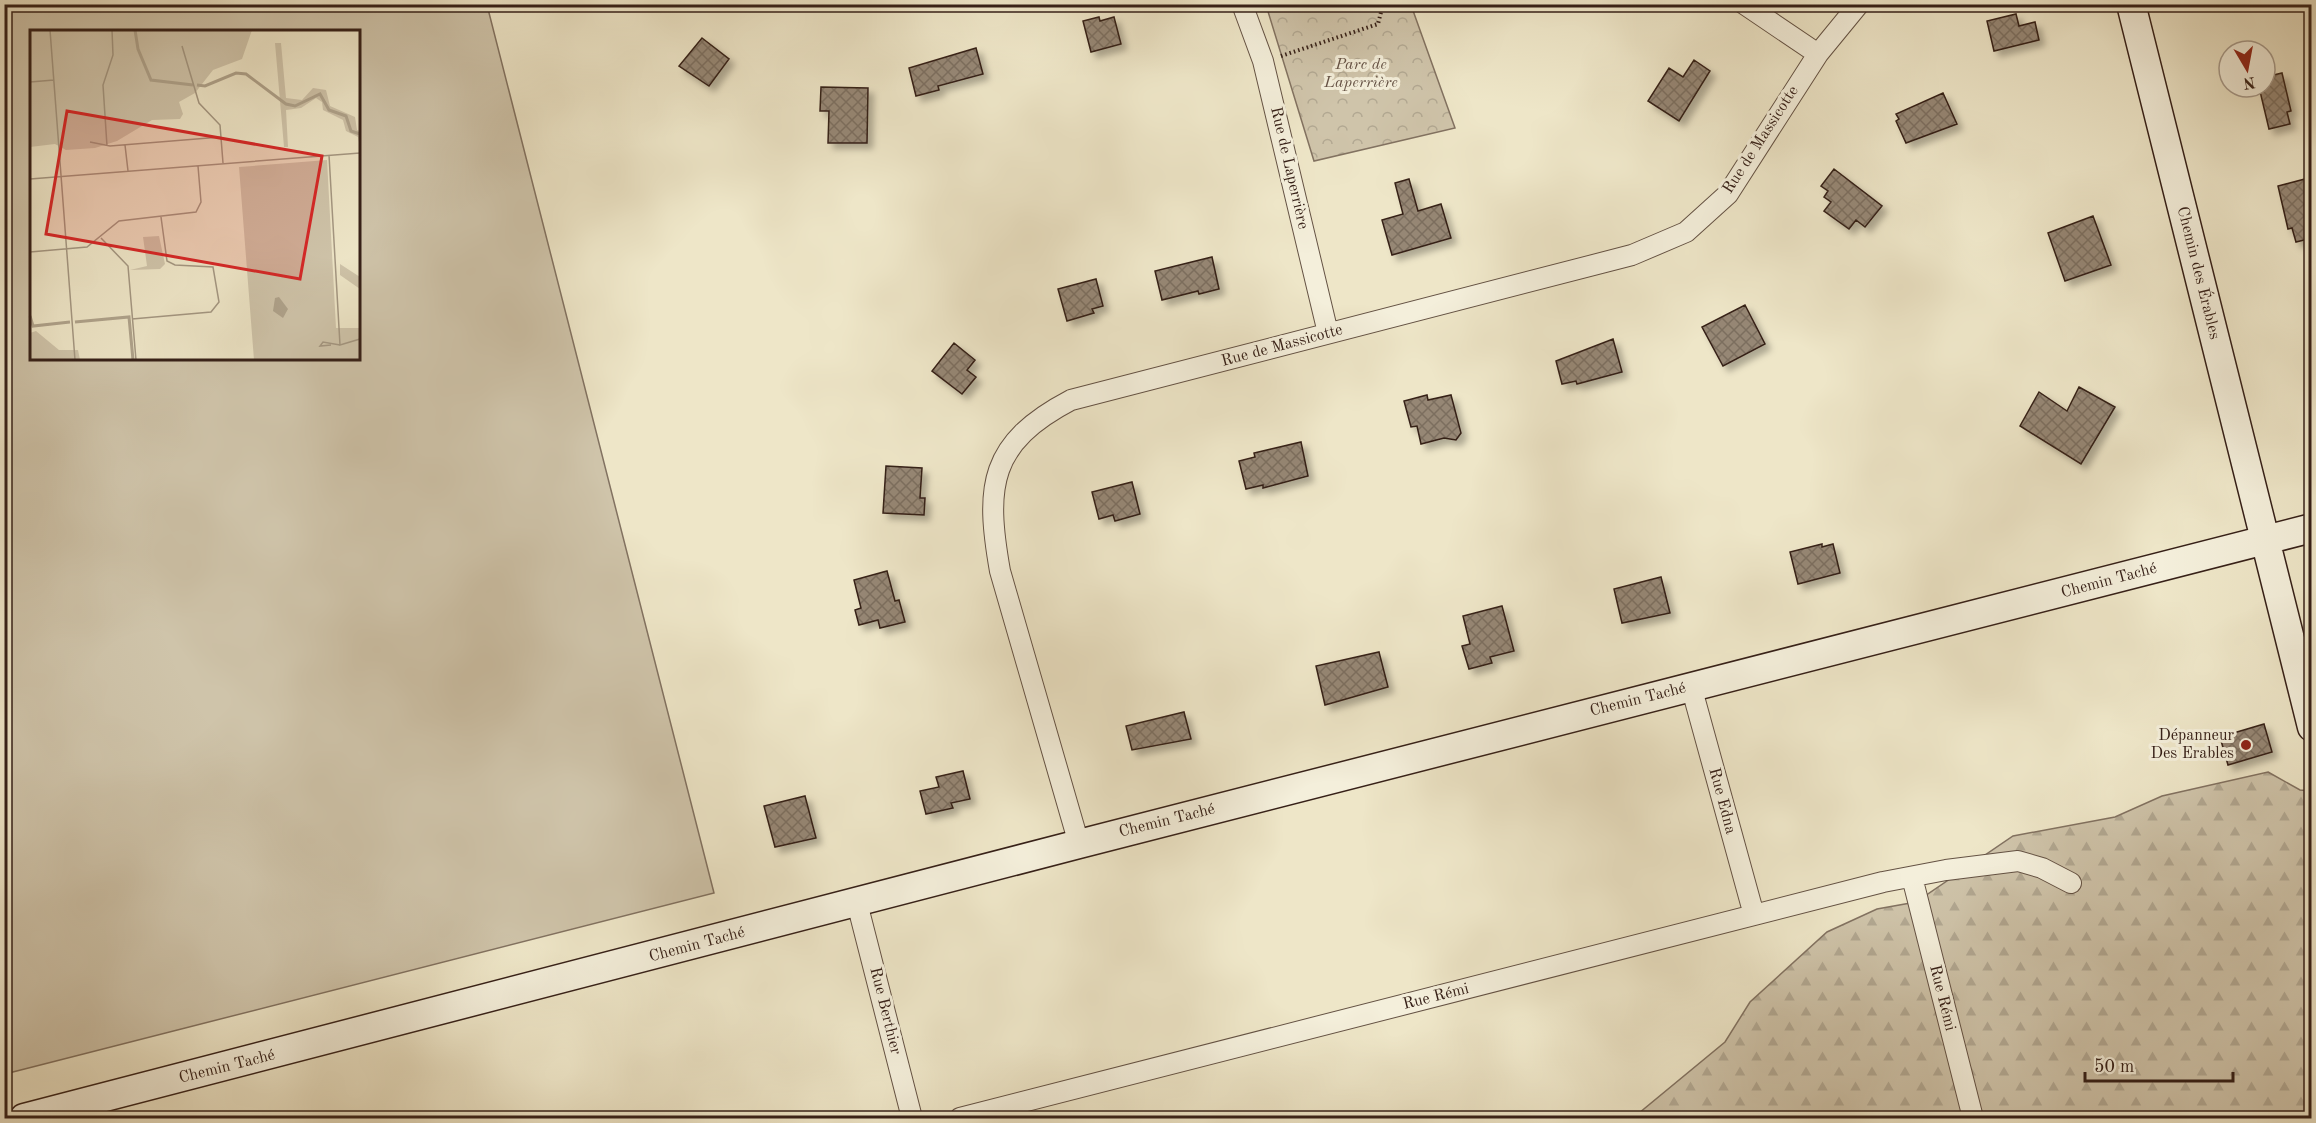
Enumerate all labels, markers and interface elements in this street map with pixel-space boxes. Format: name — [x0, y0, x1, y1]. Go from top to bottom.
inset map — [30, 30, 360, 360]
north arrow — [2217, 39, 2277, 99]
park label: Parc de Laperrière — [1323, 57, 1398, 91]
text: N — [2241, 73, 2257, 91]
street label: Rue de Massicotte — [1720, 83, 1802, 197]
street label: Rue de Laperrière — [1267, 105, 1311, 231]
street label: Chemin des Érables — [2174, 204, 2226, 341]
street label: Rue de Massicotte — [1220, 322, 1344, 370]
street label: Chemin Taché — [2059, 561, 2159, 601]
street label: Chemin Taché — [1588, 680, 1688, 720]
place label: Dépanneur Des Erables — [2150, 728, 2234, 762]
marker: Dépanneur Des Erables — [2239, 738, 2253, 752]
street label: Rue Edna — [1706, 766, 1739, 836]
street label: Chemin Taché — [1117, 801, 1217, 841]
street label: Chemin Taché — [647, 925, 747, 965]
street label: Rue Rémi — [1926, 963, 1958, 1033]
street label: Rue Berthier — [866, 966, 904, 1057]
street label: Rue Rémi — [1401, 981, 1471, 1013]
scale bar — [2085, 1045, 2234, 1083]
street label: Chemin Taché — [177, 1047, 277, 1087]
text: 50 m — [2094, 1058, 2134, 1076]

